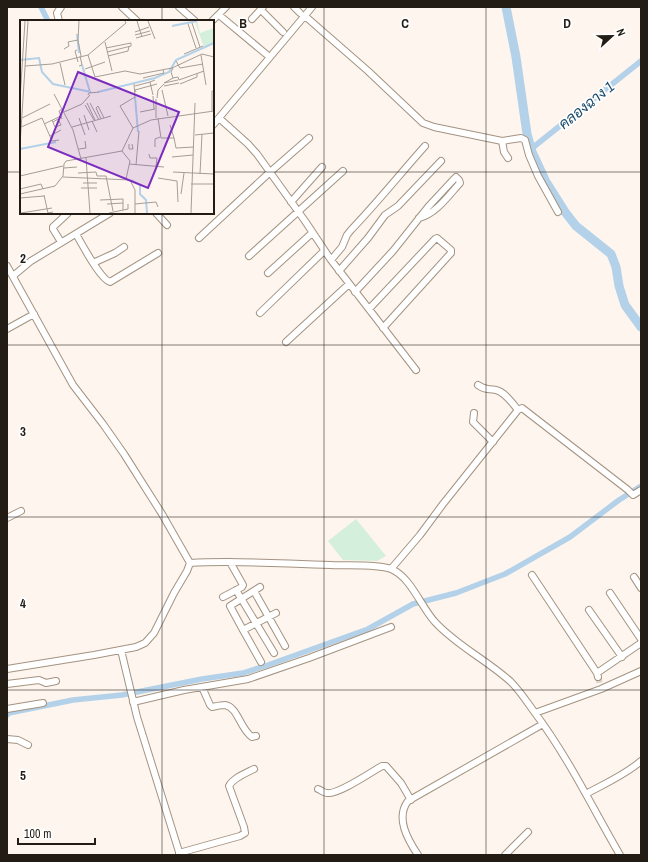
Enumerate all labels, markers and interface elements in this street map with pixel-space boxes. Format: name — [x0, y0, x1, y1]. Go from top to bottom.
text: B — [239, 15, 247, 32]
text: C — [401, 15, 409, 32]
text: D — [563, 15, 571, 32]
north arrow — [592, 16, 632, 56]
inset map — [20, 20, 214, 214]
text: N — [614, 27, 629, 38]
water label: คลองฉาง 1 — [554, 76, 618, 134]
text: 2 — [20, 250, 26, 267]
text: 3 — [20, 423, 26, 440]
text: 4 — [20, 595, 26, 612]
text: 5 — [20, 767, 26, 784]
scale bar — [18, 820, 95, 846]
text: 100 m — [24, 826, 51, 842]

